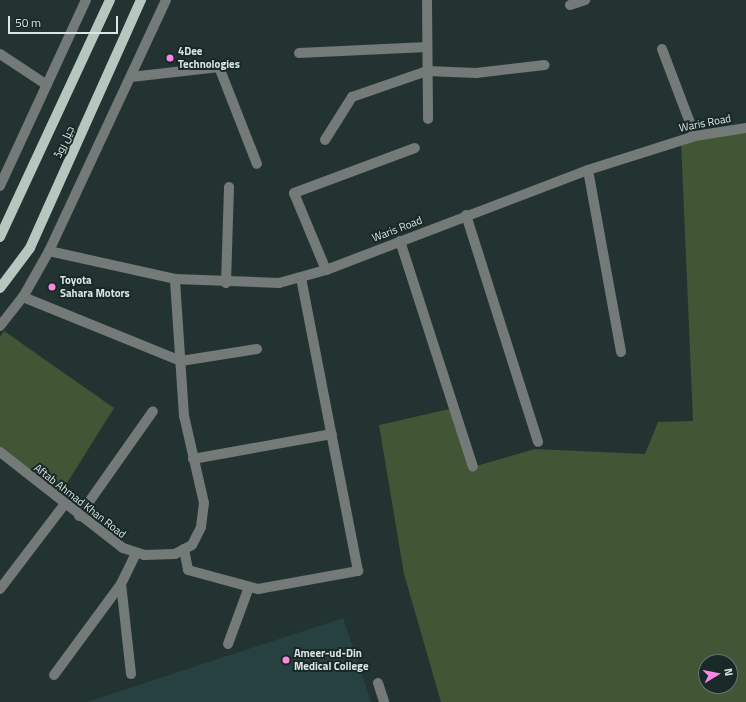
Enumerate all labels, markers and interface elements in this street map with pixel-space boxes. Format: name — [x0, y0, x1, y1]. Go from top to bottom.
scale bar — [10, 8, 120, 34]
text: 50 m — [15, 13, 41, 32]
place label: 4Dee Technologies — [178, 45, 240, 71]
marker: 4Dee Technologies — [165, 53, 175, 63]
street label: Waris Road — [678, 111, 732, 135]
street label: جیل روڈ — [51, 124, 77, 160]
street label: Waris Road — [370, 213, 424, 245]
place label: Toyota Sahara Motors — [60, 274, 130, 300]
marker: Toyota Sahara Motors — [47, 282, 57, 292]
street label: Aftab Ahmad Khan Road — [31, 461, 129, 541]
place label: Ameer-ud-Din Medical College — [294, 647, 369, 673]
north arrow — [698, 654, 738, 694]
marker: Ameer-ud-Din Medical College — [281, 655, 291, 665]
text: N — [720, 667, 737, 677]

